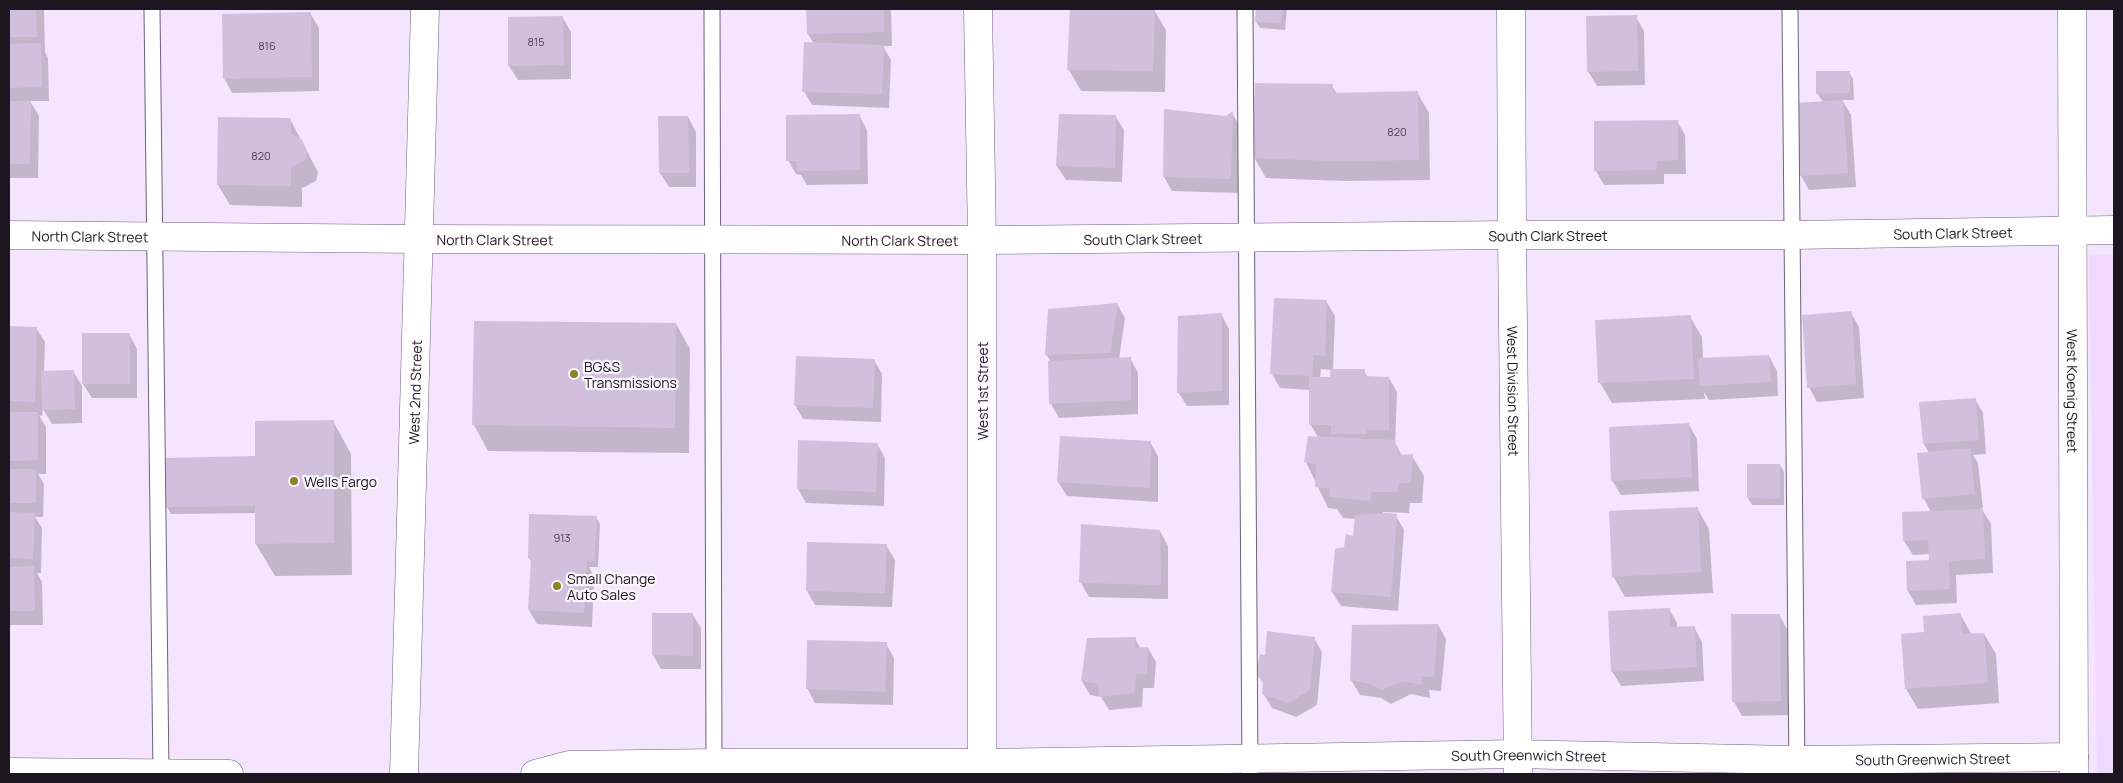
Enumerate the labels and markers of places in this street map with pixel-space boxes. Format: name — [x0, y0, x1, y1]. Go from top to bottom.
place label: BG&S Transmissions — [584, 357, 677, 392]
marker: BG&S Transmissions — [568, 368, 580, 380]
place label: Wells Fargo — [304, 472, 377, 491]
marker: Wells Fargo — [288, 475, 300, 487]
place label: Small Change Auto Sales — [567, 569, 656, 604]
marker: Small Change Auto Sales — [551, 580, 563, 592]

